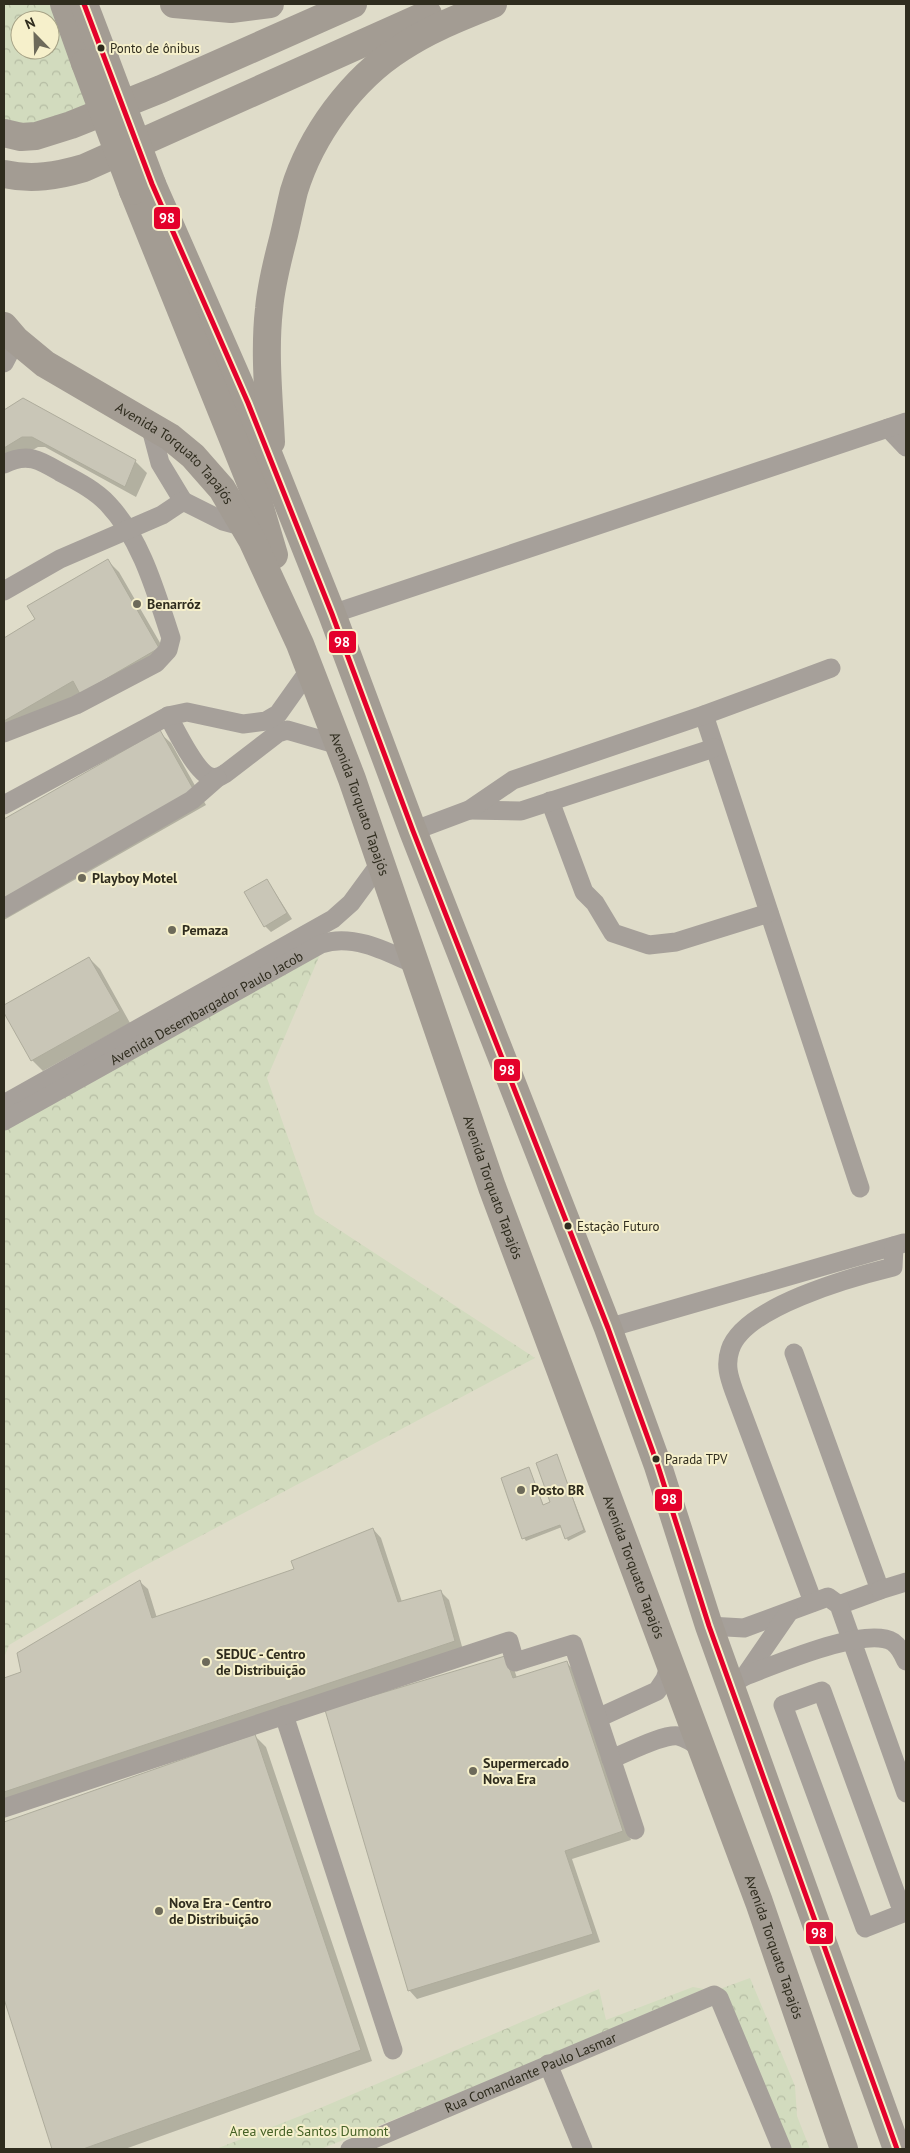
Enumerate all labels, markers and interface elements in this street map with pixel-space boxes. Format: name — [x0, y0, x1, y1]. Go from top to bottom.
north arrow — [10, 10, 60, 60]
text: N — [22, 13, 38, 33]
place label: Ponto de ônibus — [110, 40, 200, 57]
marker: Ponto de ônibus — [96, 43, 106, 53]
line badge: 98 — [153, 206, 181, 230]
text: 98 — [159, 209, 175, 227]
street label: Avenida Torquato Tapajós — [112, 398, 238, 508]
place label: Benarróz — [147, 595, 201, 613]
marker: Benarróz — [131, 598, 143, 610]
line badge: 98 — [328, 630, 357, 654]
text: 98 — [334, 633, 350, 651]
street label: Avenida Torquato Tapajós — [326, 729, 394, 878]
place label: Playboy Motel — [92, 869, 178, 887]
marker: Playboy Motel — [76, 872, 88, 884]
place label: Pemaza — [182, 921, 228, 939]
marker: Pemaza — [166, 924, 178, 936]
street label: Avenida Desembargador Paulo Jacob — [107, 947, 306, 1069]
line badge: 98 — [493, 1058, 521, 1082]
text: 98 — [499, 1061, 515, 1079]
street label: Avenida Torquato Tapajós — [459, 1113, 527, 1262]
place label: Estação Futuro — [577, 1218, 660, 1235]
marker: Estação Futuro — [563, 1221, 573, 1231]
place label: Parada TPV — [665, 1451, 728, 1468]
marker: Parada TPV — [651, 1454, 661, 1464]
place label: Posto BR — [531, 1481, 585, 1499]
marker: Posto BR — [515, 1484, 527, 1496]
line badge: 98 — [654, 1488, 683, 1512]
text: 98 — [661, 1490, 677, 1508]
street label: Avenida Torquato Tapajós — [599, 1493, 669, 1641]
place label: SEDUC - Centro de Distribuição — [216, 1645, 306, 1679]
marker: SEDUC - Centro de Distribuição — [200, 1656, 212, 1668]
place label: Supermercado Nova Era — [483, 1754, 569, 1788]
marker: Supermercado Nova Era — [467, 1765, 479, 1777]
street label: Avenida Torquato Tapajós — [741, 1872, 808, 2021]
place label: Nova Era - Centro de Distribuição — [169, 1894, 272, 1928]
marker: Nova Era - Centro de Distribuição — [153, 1905, 165, 1917]
line badge: 98 — [805, 1921, 834, 1945]
text: 98 — [811, 1924, 827, 1942]
street label: Rua Comandante Paulo Lasmar — [442, 2028, 620, 2117]
park label: Area verde Santos Dumont — [229, 2122, 389, 2140]

